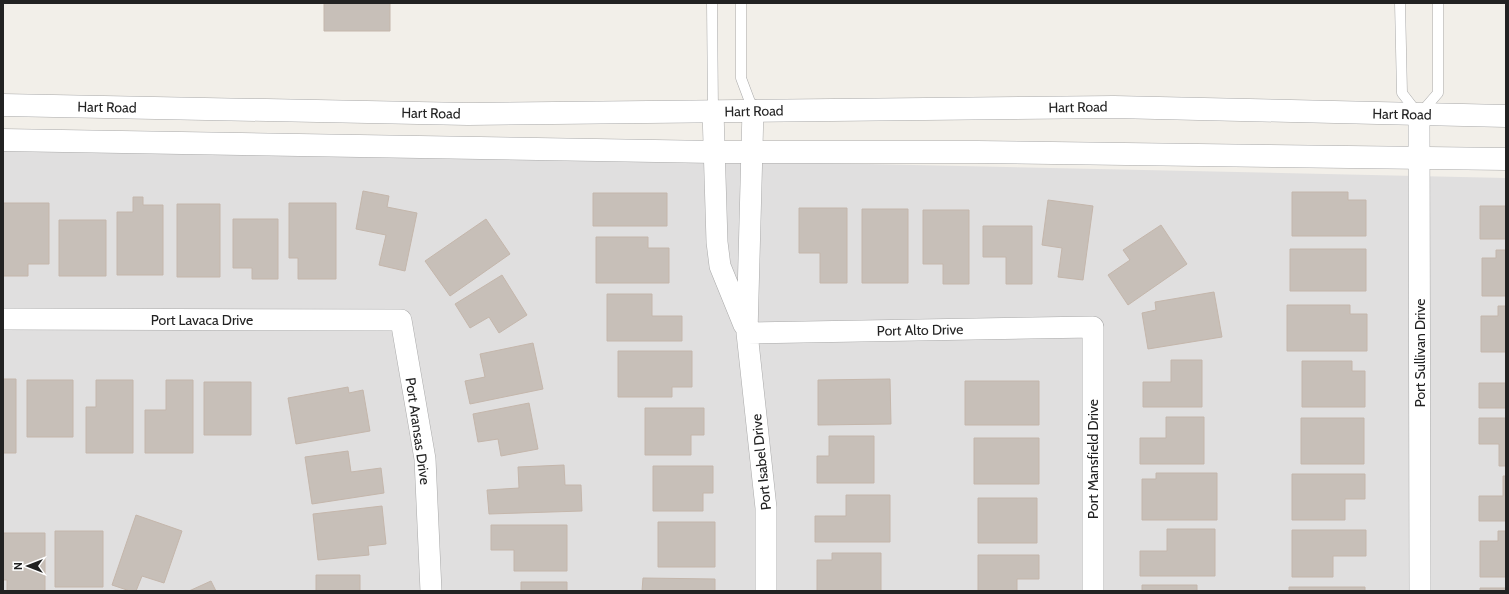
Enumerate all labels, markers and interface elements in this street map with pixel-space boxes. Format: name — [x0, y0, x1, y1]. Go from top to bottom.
street label: Hart Road — [77, 97, 137, 117]
street label: Hart Road — [1048, 97, 1108, 117]
street label: Hart Road — [724, 101, 784, 121]
street label: Hart Road — [401, 103, 461, 123]
street label: Hart Road — [1372, 104, 1432, 124]
street label: Port Sullivan Drive — [1411, 299, 1429, 407]
street label: Port Lavaca Drive — [151, 311, 253, 329]
street label: Port Alto Drive — [877, 320, 963, 340]
street label: Port Aransas Drive — [402, 376, 434, 486]
street label: Port Mansfield Drive — [1084, 399, 1102, 519]
street label: Port Isabel Drive — [747, 413, 775, 511]
north arrow — [8, 546, 48, 586]
text: N — [11, 562, 25, 570]

